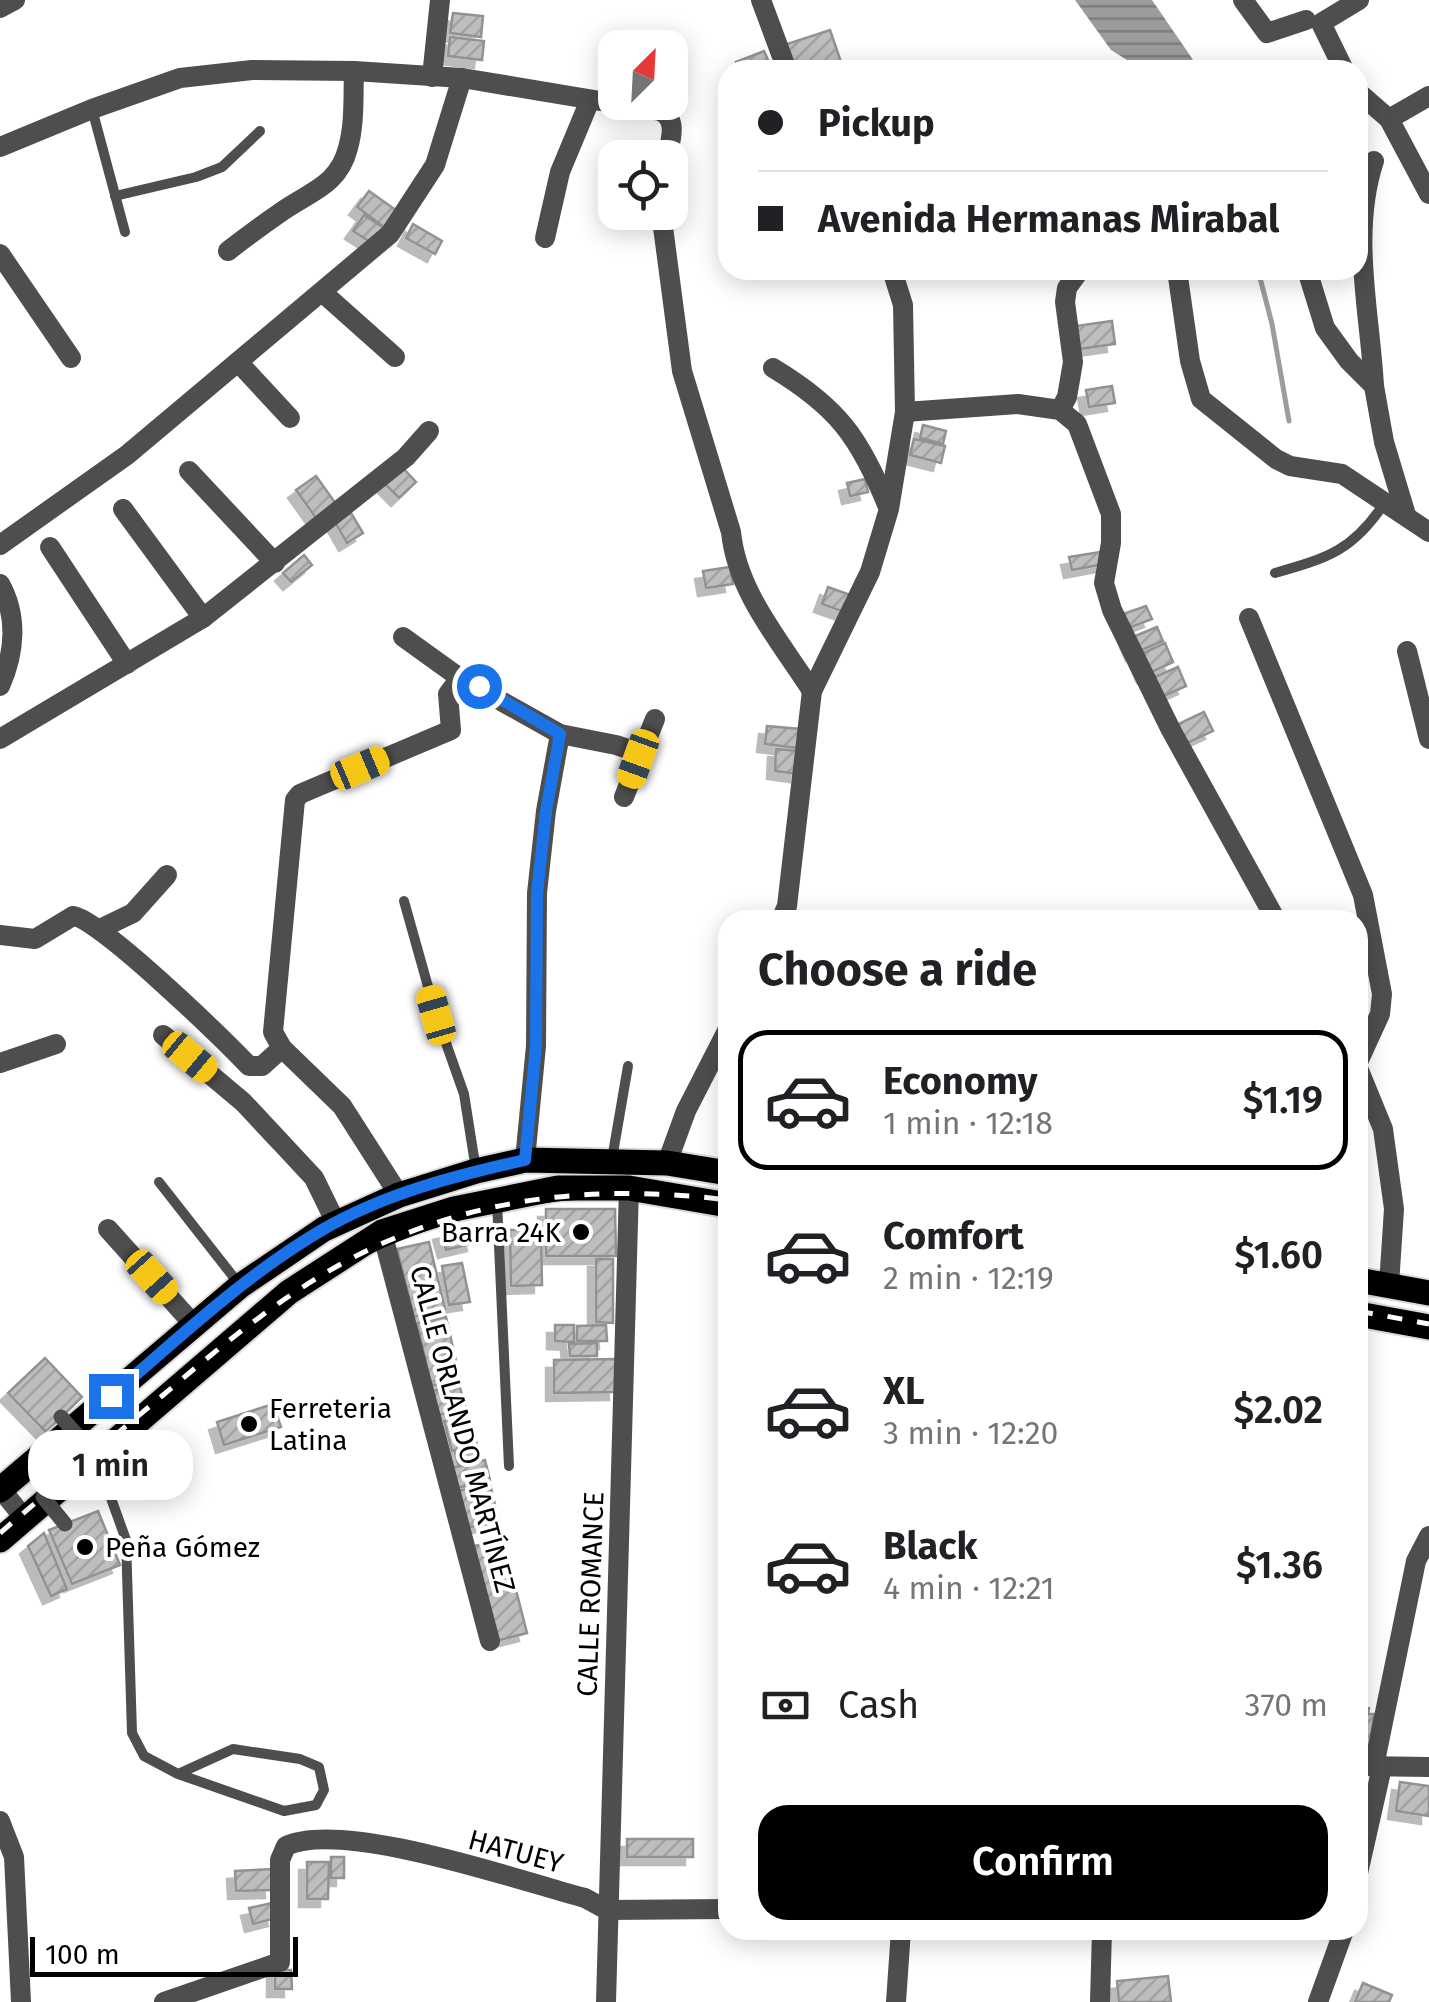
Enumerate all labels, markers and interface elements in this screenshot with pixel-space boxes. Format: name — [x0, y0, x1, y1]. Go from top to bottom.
north arrow — [598, 30, 688, 120]
map controls — [598, 30, 688, 230]
text: Pickup — [818, 100, 935, 146]
button: locate — [598, 140, 688, 230]
text: Avenida Hermanas Mirabal — [818, 196, 1279, 242]
route start — [457, 664, 502, 709]
car — [614, 726, 662, 792]
car — [327, 742, 393, 794]
text: Choose a ride — [758, 943, 1037, 997]
car — [413, 982, 459, 1048]
car — [157, 1026, 223, 1088]
icon: car — [763, 1055, 853, 1145]
text: Economy — [883, 1058, 1038, 1104]
text: $1.19 — [1243, 1077, 1323, 1123]
text: 1 min · 12:18 — [883, 1104, 1053, 1142]
icon: car — [763, 1210, 853, 1300]
text: Comfort — [883, 1213, 1024, 1259]
place label: Barra 24K — [441, 1216, 561, 1249]
marker: Barra 24K — [570, 1221, 592, 1243]
text: $1.60 — [1234, 1232, 1323, 1278]
car — [121, 1245, 183, 1309]
text: 2 min · 12:19 — [883, 1259, 1054, 1297]
street label: CALLE ORLANDO MARTÍNEZ — [403, 1262, 522, 1596]
icon: car — [763, 1365, 853, 1455]
text: XL — [883, 1368, 925, 1414]
route end — [89, 1374, 134, 1419]
text: $2.02 — [1234, 1387, 1323, 1433]
place label: Ferreteria Latina — [269, 1392, 392, 1457]
marker: Ferreteria Latina — [238, 1413, 260, 1435]
text: 3 min · 12:20 — [883, 1414, 1058, 1452]
callout: 1 min — [28, 1431, 194, 1501]
text: 1 min — [72, 1446, 149, 1484]
street label: CALLE ROMANCE — [570, 1491, 611, 1697]
icon: car — [763, 1520, 853, 1610]
text: Black — [883, 1523, 978, 1569]
place label: Peña Gómez — [105, 1531, 260, 1564]
marker: Peña Gómez — [74, 1536, 96, 1558]
text: $1.36 — [1236, 1542, 1323, 1588]
text: 4 min · 12:21 — [883, 1569, 1055, 1607]
icon: cash — [758, 1678, 813, 1733]
text: Cash — [838, 1682, 919, 1728]
text: 370 m — [1245, 1686, 1328, 1724]
button: Confirm — [758, 1805, 1328, 1920]
street label: HATUEY — [465, 1823, 568, 1880]
scale bar — [30, 1932, 298, 1976]
text: 100 m — [45, 1938, 120, 1971]

